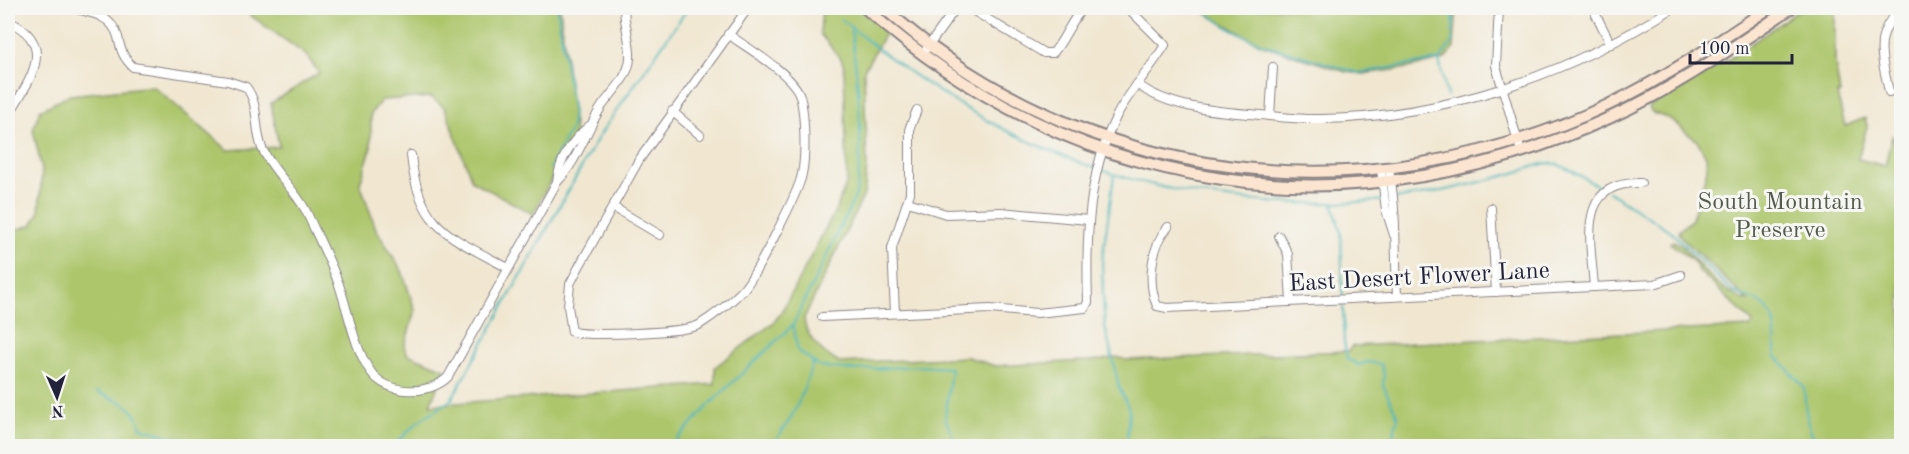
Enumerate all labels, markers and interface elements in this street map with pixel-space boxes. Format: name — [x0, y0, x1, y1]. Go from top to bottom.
scale bar — [1690, 27, 1792, 65]
text: 100 m — [1699, 40, 1750, 58]
park label: South Mountain Preserve — [1697, 191, 1863, 243]
street label: East Desert Flower Lane — [1288, 259, 1550, 297]
north arrow — [27, 367, 87, 427]
text: N — [50, 402, 64, 418]

